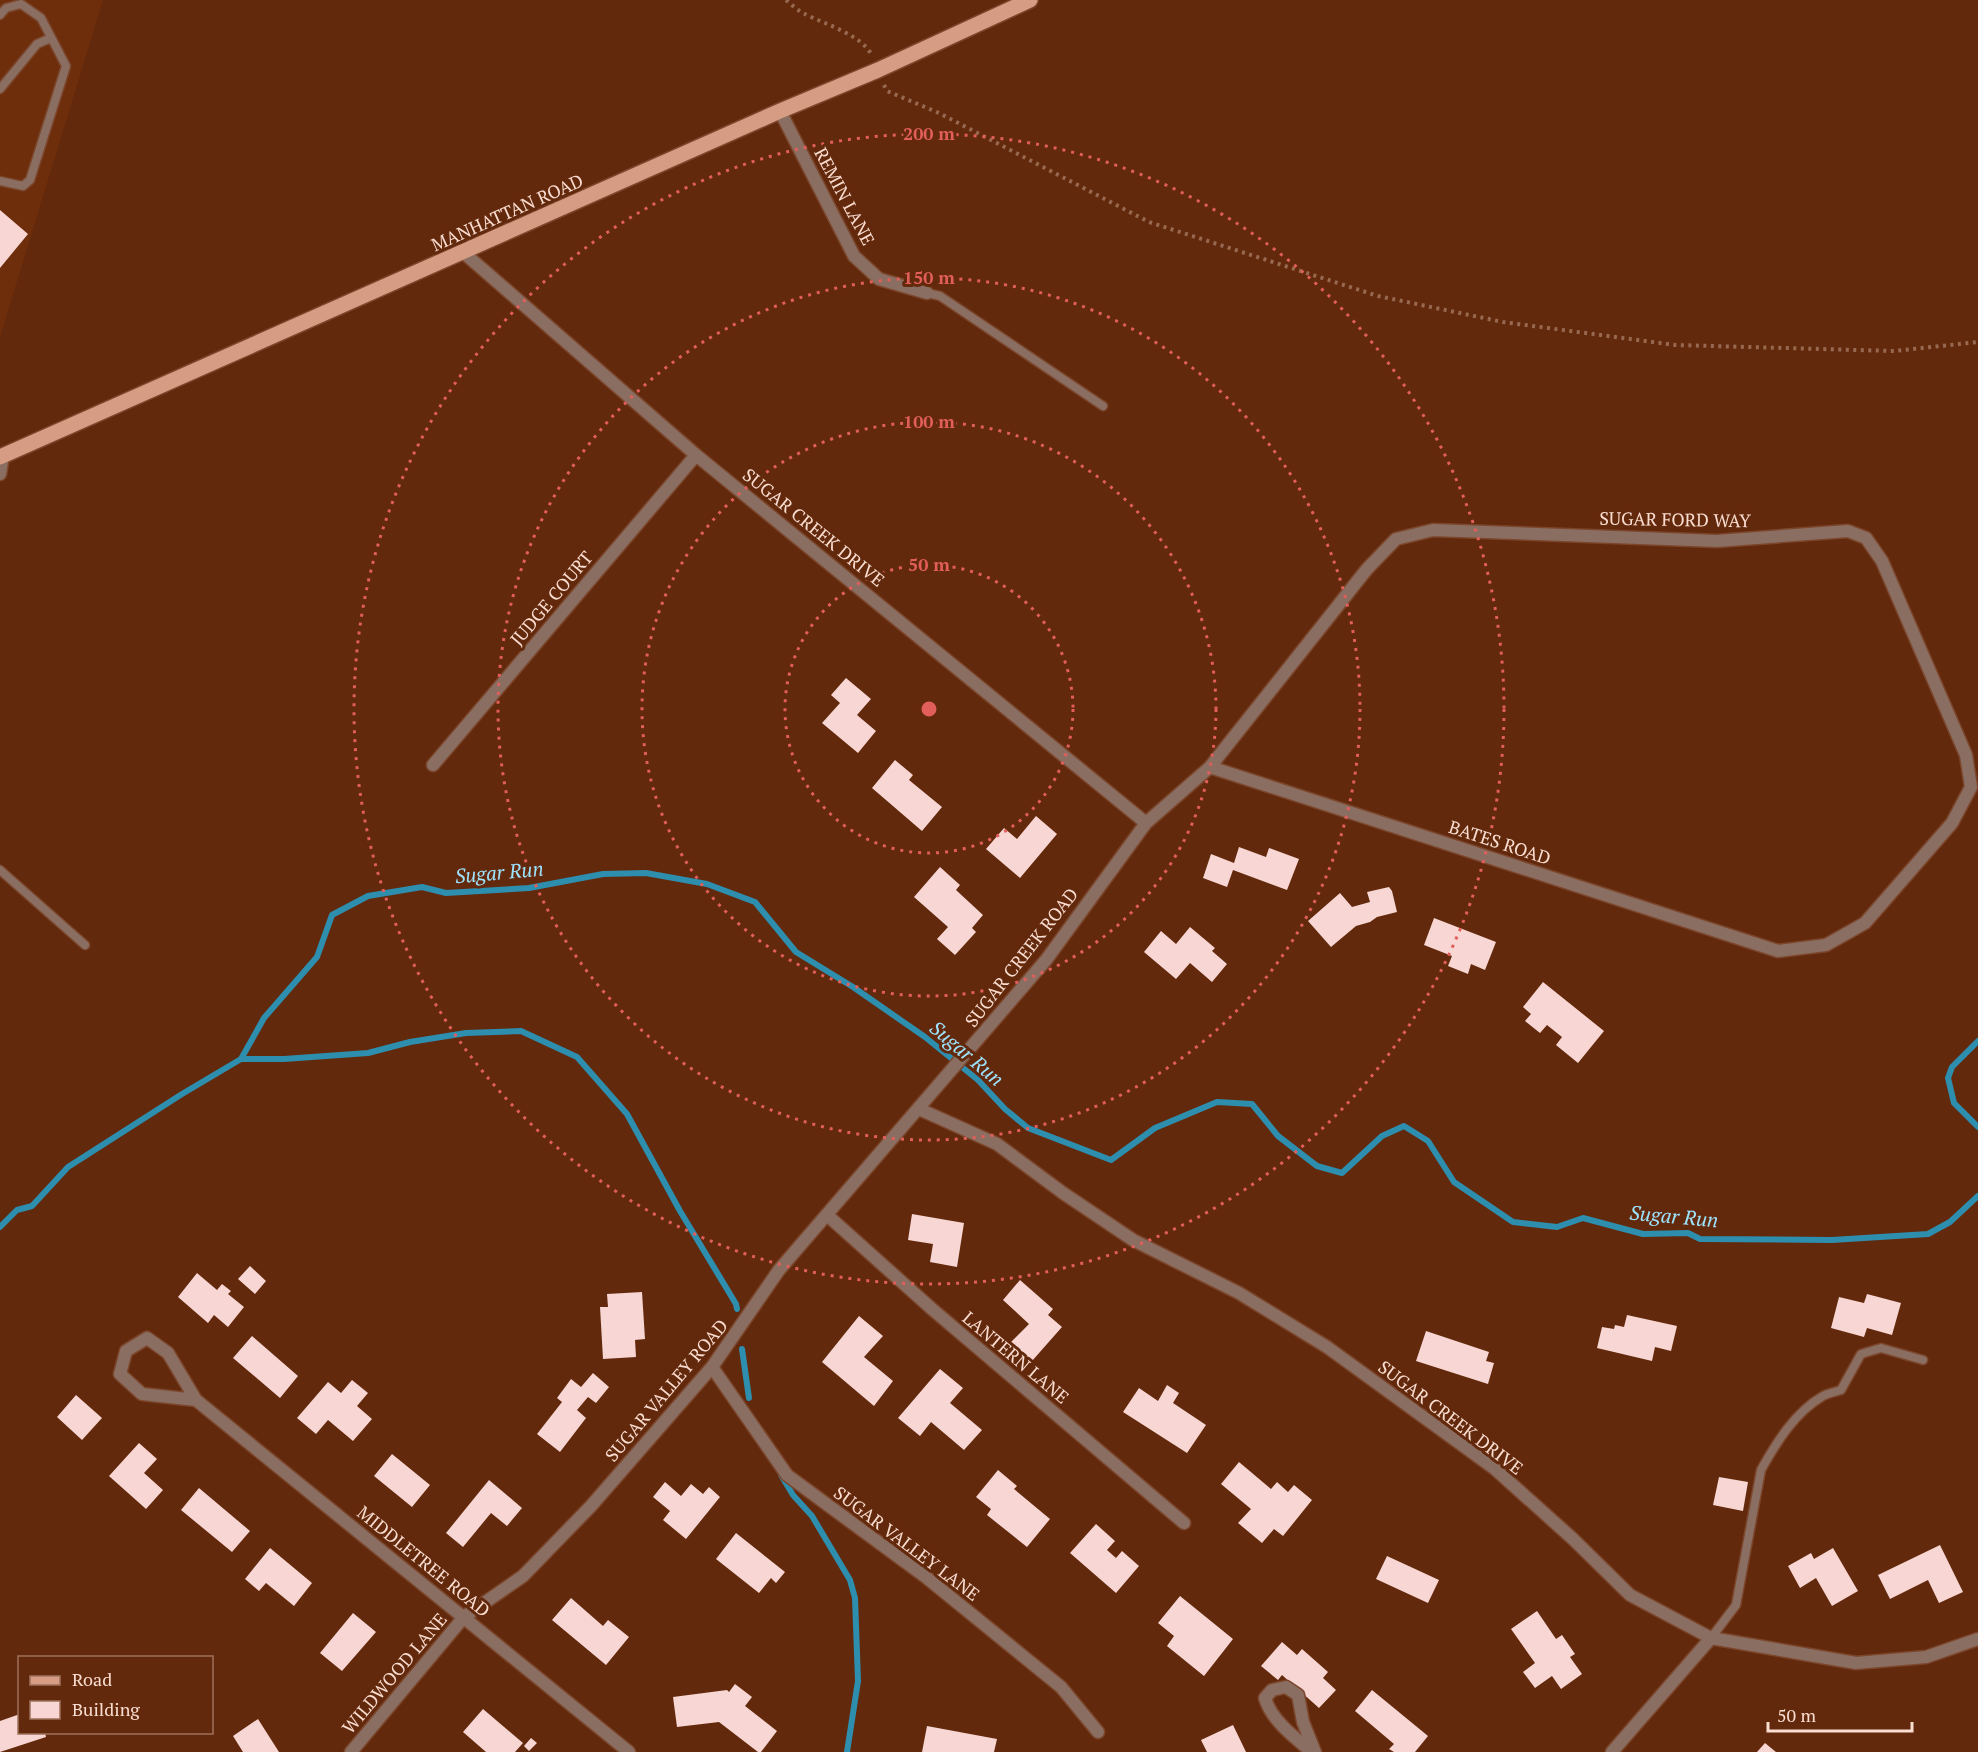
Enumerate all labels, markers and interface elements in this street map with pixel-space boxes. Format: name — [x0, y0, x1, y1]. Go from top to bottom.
text: 200 m — [903, 121, 955, 145]
street label: REMIN LANE — [809, 143, 881, 249]
street label: MANHATTAN ROAD — [427, 168, 587, 256]
text: 150 m — [903, 265, 955, 289]
text: 100 m — [903, 409, 955, 433]
street label: SUGAR CREEK DRIVE — [738, 462, 890, 592]
street label: SUGAR FORD WAY — [1599, 506, 1751, 532]
street label: JUDGE COURT — [504, 546, 598, 650]
text: 50 m — [908, 552, 950, 576]
centre of rings — [919, 699, 939, 719]
street label: BATES ROAD — [1446, 814, 1554, 870]
water label: Sugar Run — [454, 855, 544, 889]
street label: SUGAR CREEK ROAD — [959, 882, 1083, 1032]
water label: Sugar Run — [924, 1014, 1010, 1092]
water label: Sugar Run — [1629, 1199, 1719, 1233]
street label: LANTERN LANE — [958, 1305, 1074, 1409]
street label: SUGAR VALLEY ROAD — [599, 1314, 733, 1466]
street label: SUGAR CREEK DRIVE — [1374, 1355, 1528, 1479]
street label: SUGAR VALLEY LANE — [829, 1480, 985, 1606]
street label: MIDDLETREE ROAD — [353, 1500, 495, 1622]
street label: WILDWOOD LANE — [336, 1607, 452, 1739]
legend — [18, 1656, 213, 1734]
text: Road — [72, 1667, 112, 1691]
scale bar — [1768, 1695, 1912, 1733]
text: Building — [72, 1697, 140, 1721]
text: 50 m — [1777, 1703, 1817, 1727]

